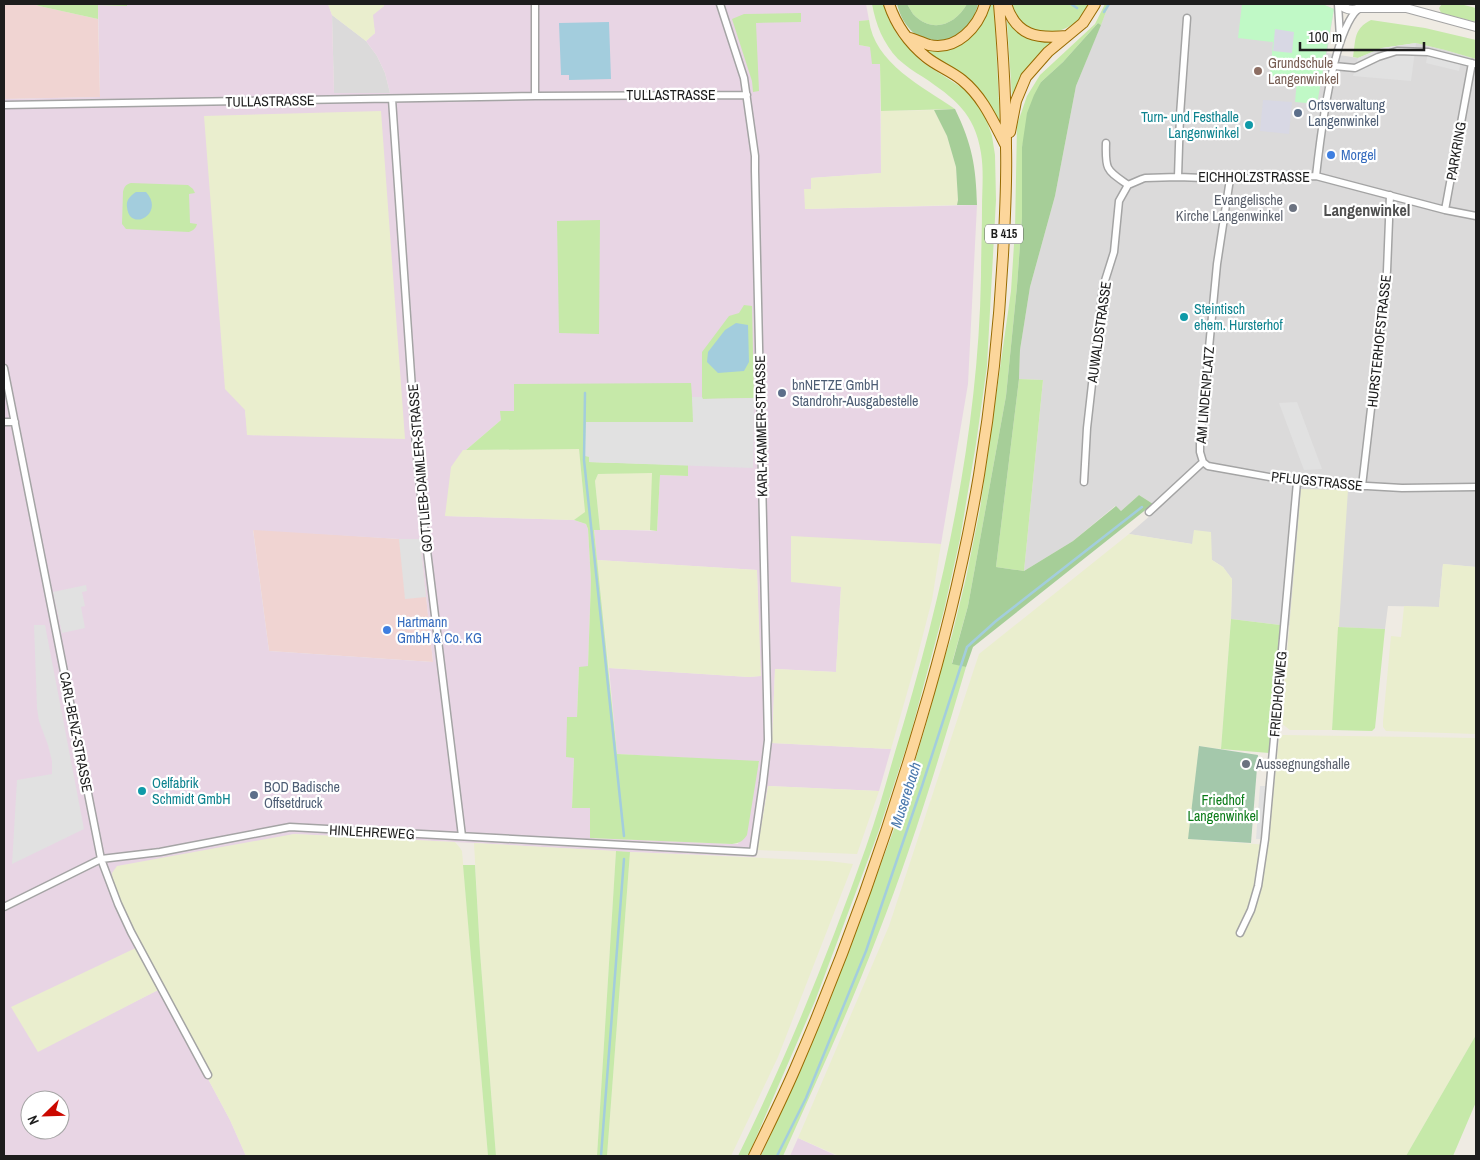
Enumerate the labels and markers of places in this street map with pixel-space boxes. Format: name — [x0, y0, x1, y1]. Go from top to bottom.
place label: Grundschule Langenwinkel — [1268, 54, 1339, 88]
marker: Grundschule Langenwinkel — [1252, 65, 1264, 77]
place label: Ortsverwaltung Langenwinkel — [1308, 96, 1386, 130]
marker: Ortsverwaltung Langenwinkel — [1292, 107, 1304, 119]
place label: Turn- und Festhalle Langenwinkel — [1141, 108, 1239, 142]
marker: Turn- und Festhalle Langenwinkel — [1243, 119, 1255, 131]
place label: Morgel — [1341, 146, 1376, 164]
marker: Morgel — [1325, 149, 1337, 161]
place label: Evangelische Kirche Langenwinkel — [1176, 191, 1283, 225]
marker: Evangelische Kirche Langenwinkel — [1287, 202, 1299, 214]
place label: Steintisch ehem. Hursterhof — [1194, 300, 1283, 334]
marker: Steintisch ehem. Hursterhof — [1178, 311, 1190, 323]
place label: bnNETZE GmbH Standrohr-Ausgabestelle — [792, 376, 918, 410]
marker: bnNETZE GmbH Standrohr-Ausgabestelle — [776, 387, 788, 399]
place label: Hartmann GmbH & Co. KG — [397, 613, 482, 647]
marker: Hartmann GmbH & Co. KG — [381, 624, 393, 636]
place label: Aussegnungshalle — [1255, 755, 1350, 773]
marker: Aussegnungshalle — [1240, 758, 1252, 770]
place label: Oelfabrik Schmidt GmbH — [152, 774, 230, 808]
place label: BOD Badische Offsetdruck — [264, 778, 340, 812]
marker: Oelfabrik Schmidt GmbH — [136, 785, 148, 797]
marker: BOD Badische Offsetdruck — [248, 789, 260, 801]

